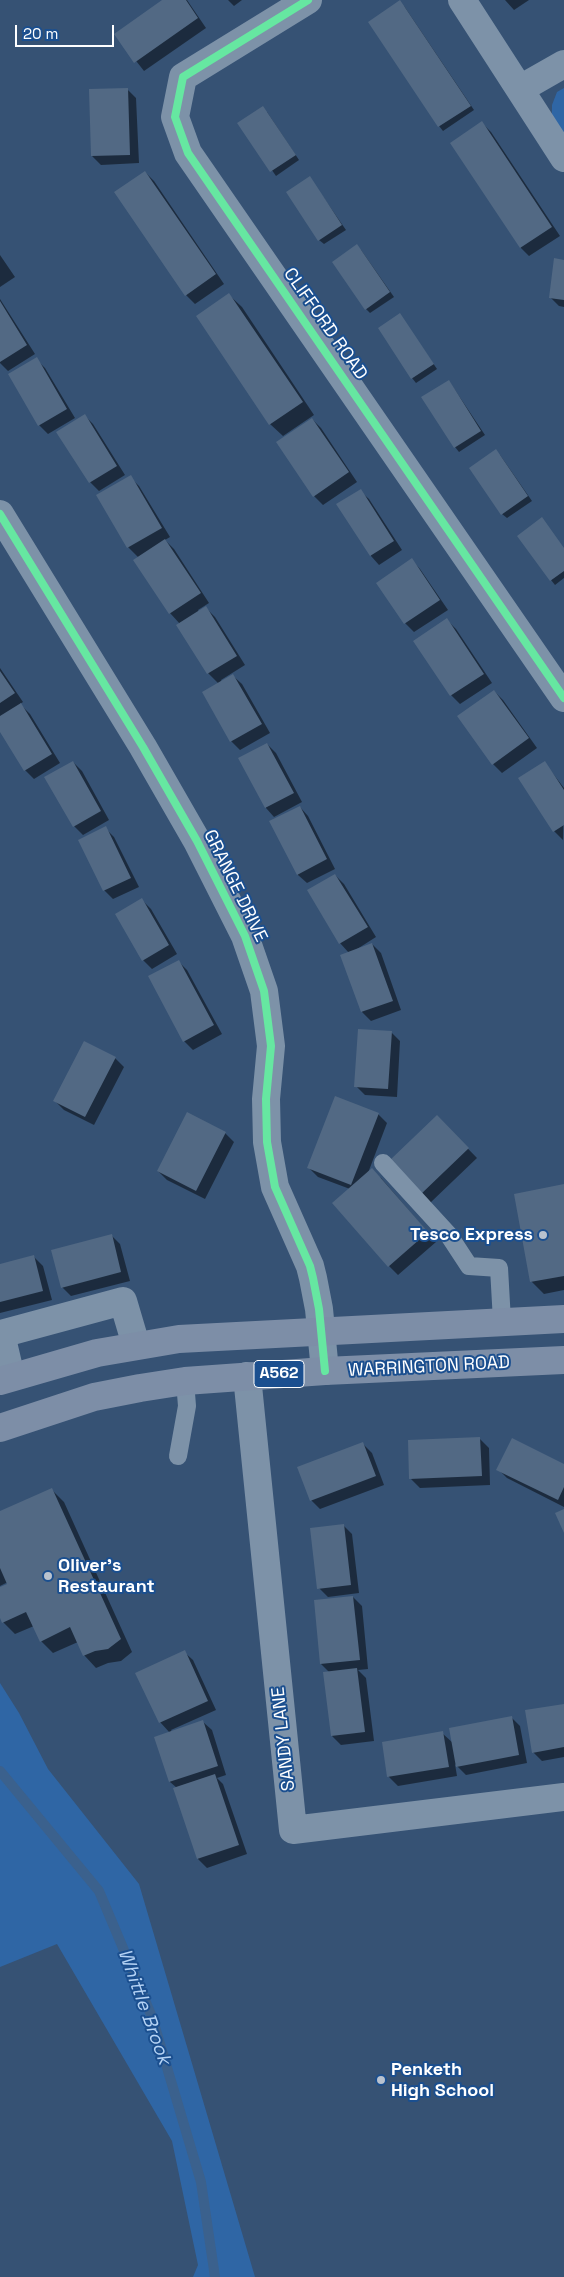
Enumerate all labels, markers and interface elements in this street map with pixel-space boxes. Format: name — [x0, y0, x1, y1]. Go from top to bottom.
scale bar — [18, 15, 116, 47]
text: 20 m — [23, 24, 58, 43]
street label: CLIFFORD ROAD — [278, 264, 372, 384]
street label: GRANGE DRIVE — [199, 826, 271, 946]
place label: Tesco Express — [410, 1224, 533, 1246]
marker: Tesco Express — [537, 1229, 549, 1241]
street label: WARRINGTON ROAD — [347, 1352, 511, 1382]
road number: A562 — [254, 1360, 304, 1388]
place label: Oliver's Restaurant — [58, 1555, 155, 1598]
marker: Oliver's Restaurant — [42, 1570, 54, 1582]
street label: SANDY LANE — [268, 1686, 300, 1792]
water label: Whittle Brook — [112, 1946, 176, 2068]
place label: Penketh High School — [391, 2059, 494, 2102]
marker: Penketh High School — [375, 2074, 387, 2086]

